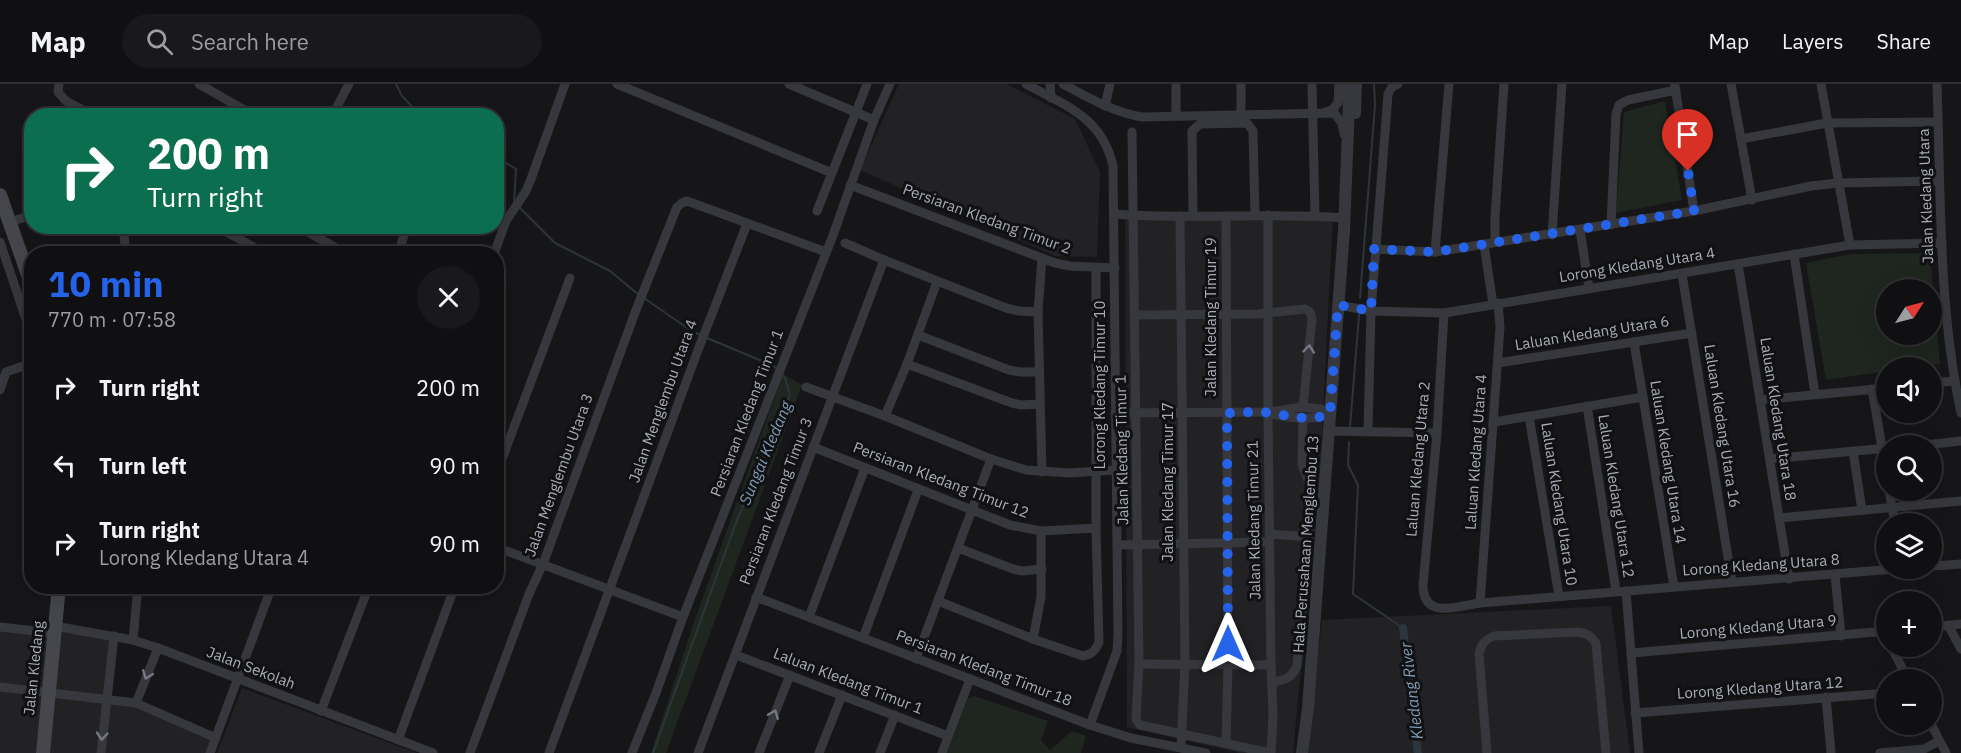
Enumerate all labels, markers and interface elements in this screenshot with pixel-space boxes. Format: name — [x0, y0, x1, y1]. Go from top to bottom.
search box — [122, 14, 542, 68]
text: Map — [30, 23, 86, 60]
icon: search — [143, 25, 176, 58]
text: Search here — [191, 27, 309, 56]
text: Map — [1709, 27, 1749, 55]
text: Layers — [1782, 27, 1844, 55]
text: Share — [1877, 27, 1931, 55]
pin — [1662, 109, 1713, 171]
icon: arrive — [1671, 118, 1704, 151]
text: 200 m — [147, 126, 270, 181]
street label: Jalan Kledang Utara — [1914, 128, 1937, 264]
icon: right — [48, 132, 126, 210]
text: Turn right — [147, 179, 264, 214]
street label: Persiaran Kledang Timur 2 — [900, 179, 1074, 258]
street label: Jalan Kledang Timur 19 — [1201, 237, 1220, 397]
street label: Lorong Kledang Utara 4 — [1558, 243, 1716, 286]
text: 10 min — [48, 260, 164, 307]
button: close — [417, 266, 480, 329]
north arrow — [1876, 279, 1942, 345]
map controls — [1876, 279, 1942, 735]
street label: Lorong Kledang Timur 10 — [1090, 300, 1109, 470]
text: 770 m · 07:58 — [48, 306, 176, 333]
street label: Laluan Kledang Utara 6 — [1513, 311, 1671, 354]
street label: Jalan Menglembu Utara 4 — [624, 317, 701, 485]
street label: Persiaran Kledang Timur 1 — [706, 327, 787, 499]
street label: Laluan Kledang Utara 18 — [1756, 336, 1801, 502]
street label: Laluan Kledang Utara 16 — [1700, 343, 1745, 509]
one-way arrow — [1302, 345, 1315, 354]
button: sound — [1876, 357, 1942, 423]
icon: right — [48, 371, 81, 404]
text: Turn right — [99, 373, 200, 402]
text: 200 m — [416, 373, 480, 402]
street label: Laluan Kledang Utara 4 — [1461, 373, 1490, 531]
street label: Jalan Kledang Timur 1 — [1111, 375, 1132, 525]
street label: Laluan Kledang Utara 14 — [1646, 379, 1691, 545]
street label: Laluan Kledang Utara 2 — [1401, 380, 1434, 538]
street label: Jalan Menglembu Utara 3 — [520, 391, 597, 559]
water label: Sungai Kledang — [734, 397, 796, 508]
street label: Jalan Kledang Timur 17 — [1158, 402, 1177, 562]
street label: Laluan Kledang Utara 12 — [1594, 413, 1639, 579]
street label: Persiaran Kledang Timur 3 — [735, 415, 816, 587]
street label: Laluan Kledang Utara 10 — [1537, 421, 1582, 587]
street label: Hala Perusahaan Menglembu 13 — [1288, 434, 1323, 653]
button: search — [1876, 435, 1942, 501]
street label: Persiaran Kledang Timur 12 — [851, 437, 1032, 522]
street label: Jalan Kledang Timur 21 — [1243, 440, 1264, 600]
icon: left — [48, 449, 81, 482]
text: Turn left — [99, 451, 187, 480]
text: 90 m — [429, 451, 480, 480]
button: layers — [1876, 513, 1942, 579]
text: Turn right — [99, 515, 200, 544]
icon: right — [48, 527, 81, 560]
text: 90 m — [429, 529, 480, 558]
text: Lorong Kledang Utara 4 — [99, 544, 309, 571]
street label: Lorong Kledang Utara 8 — [1682, 550, 1840, 579]
button: + — [1876, 591, 1942, 657]
street label: Lorong Kledang Utara 9 — [1679, 610, 1837, 643]
position arrow — [1196, 612, 1260, 676]
street label: Jalan Kledang — [19, 620, 48, 716]
street label: Persiaran Kledang Timur 18 — [894, 625, 1075, 710]
water label: Kledang River — [1395, 640, 1427, 741]
street label: Jalan Sekolah — [204, 642, 298, 693]
street label: Laluan Kledang Timur 1 — [771, 643, 926, 718]
one-way arrow — [142, 669, 154, 680]
button: − — [1876, 669, 1942, 735]
street label: Lorong Kledang Utara 12 — [1676, 672, 1844, 703]
one-way arrow — [767, 709, 779, 720]
one-way arrow — [96, 731, 109, 741]

